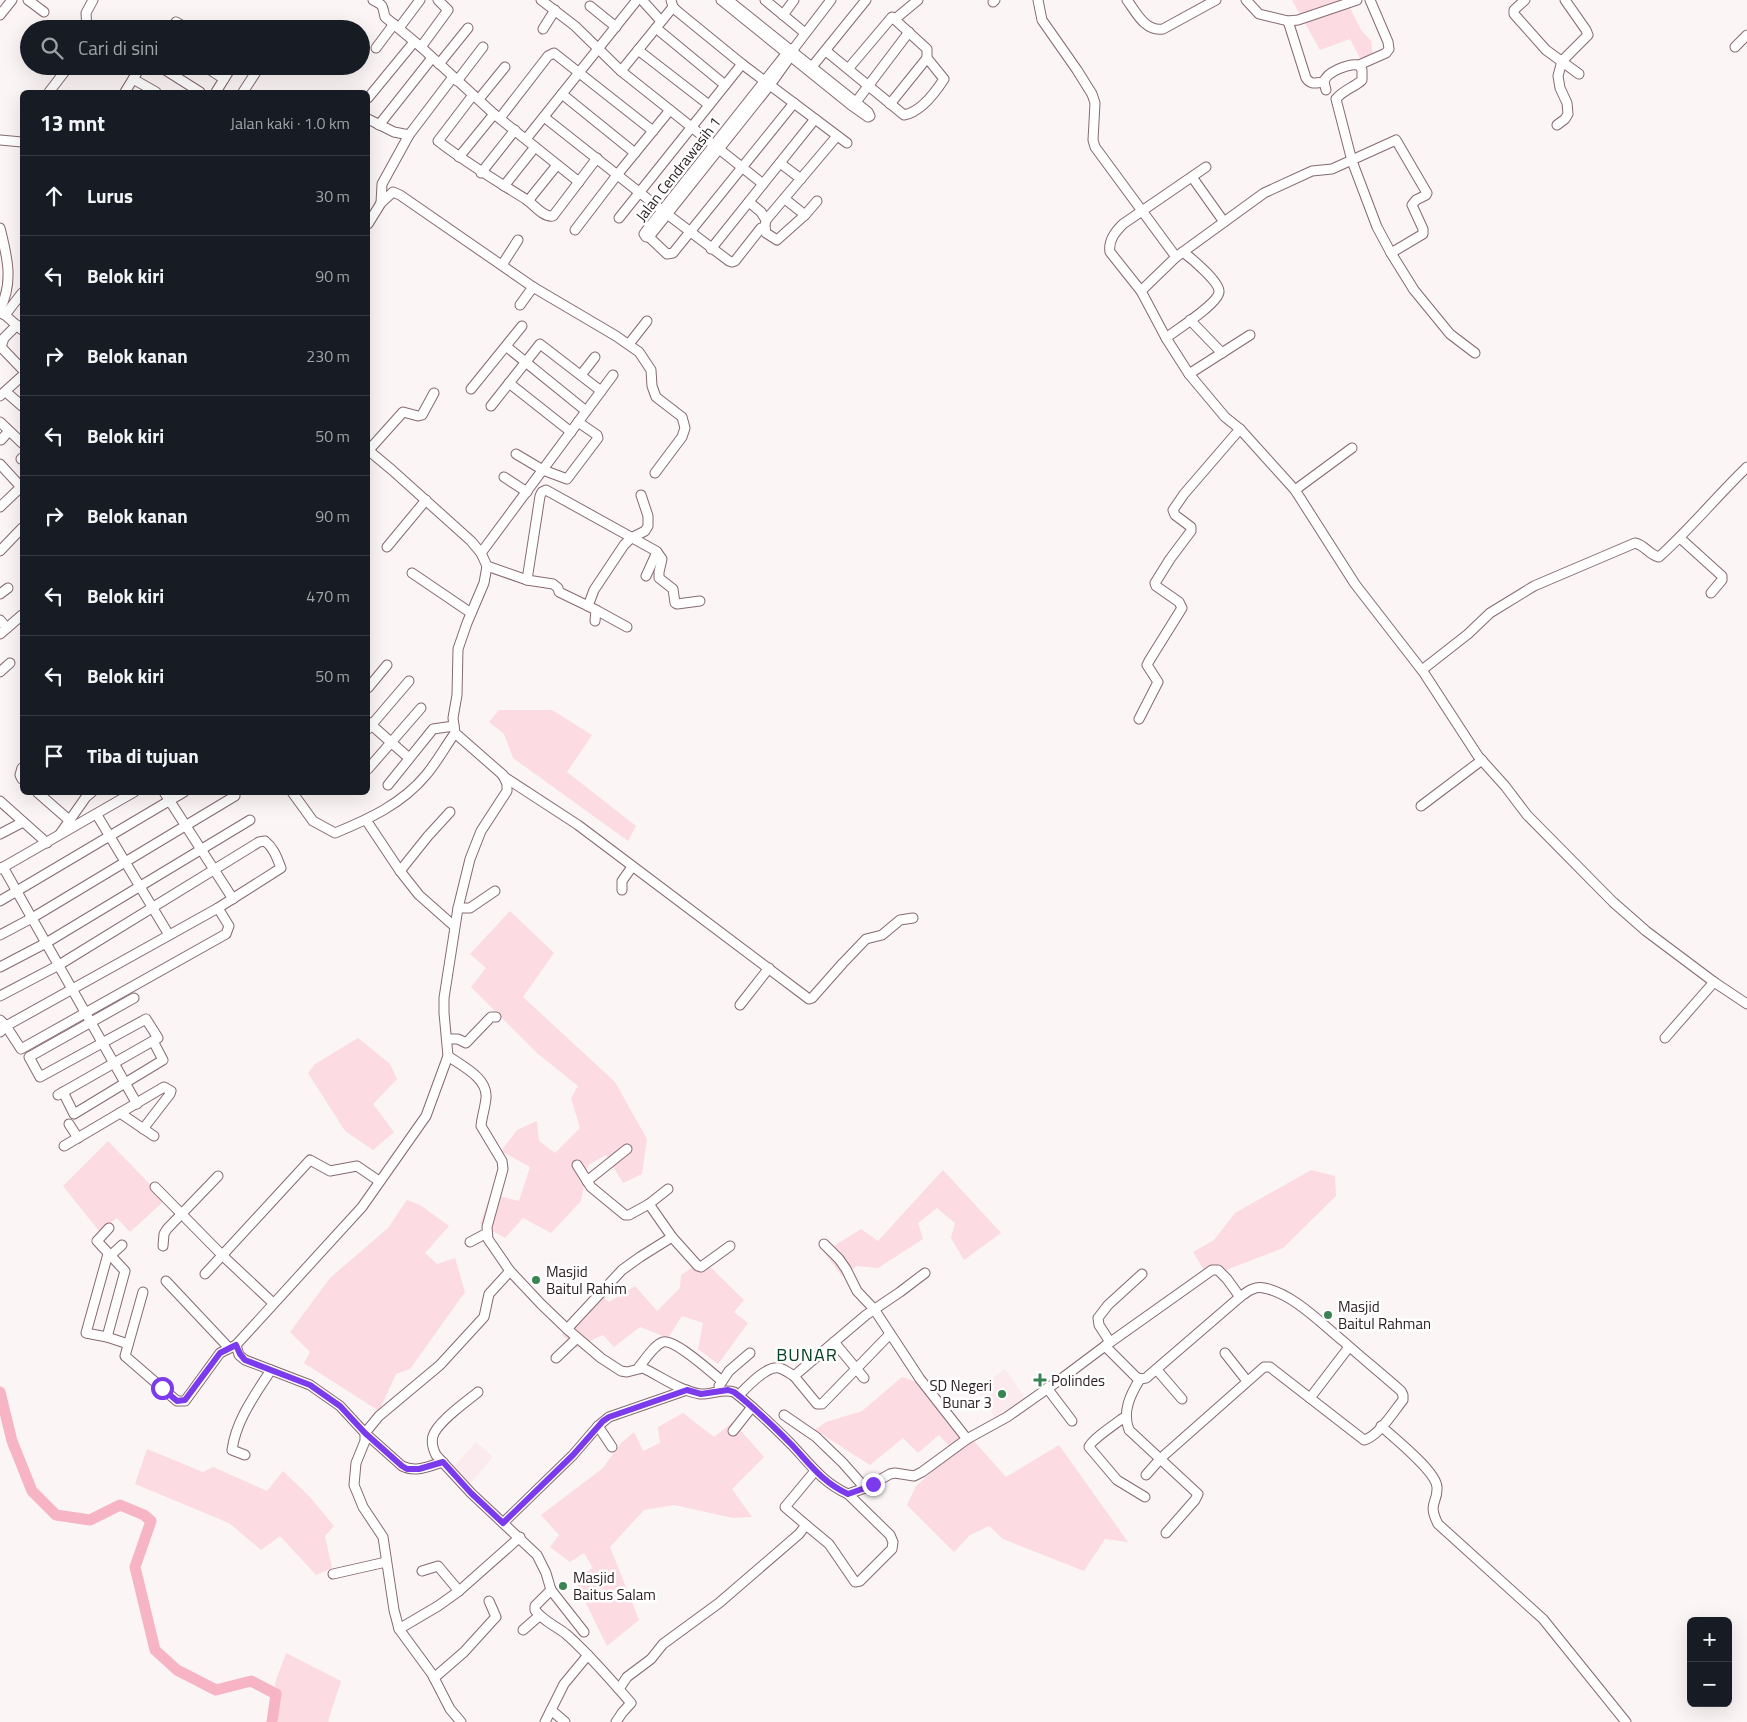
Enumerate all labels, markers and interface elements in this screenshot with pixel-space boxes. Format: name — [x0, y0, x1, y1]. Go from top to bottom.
search box — [20, 20, 370, 75]
text: Cari di sini — [78, 33, 159, 62]
icon: search — [38, 34, 66, 62]
text: 13 mnt — [40, 107, 105, 139]
text: Jalan kaki · 1.0 km — [230, 111, 350, 135]
street label: Jalan Cendrawasih 1 — [630, 112, 726, 226]
text: Lurus — [87, 181, 133, 210]
icon: ahead — [40, 182, 68, 210]
text: 30 m — [315, 184, 350, 208]
text: Belok kiri — [87, 261, 164, 290]
icon: left — [40, 262, 68, 290]
text: 90 m — [315, 264, 350, 288]
text: Belok kanan — [87, 341, 188, 370]
icon: right — [40, 342, 68, 370]
text: 230 m — [306, 344, 350, 368]
text: Belok kiri — [87, 421, 164, 450]
icon: left — [40, 422, 68, 450]
text: 50 m — [315, 424, 350, 448]
text: Belok kanan — [87, 501, 188, 530]
icon: right — [40, 502, 68, 530]
text: 90 m — [315, 504, 350, 528]
text: Belok kiri — [87, 581, 164, 610]
icon: left — [40, 582, 68, 610]
text: 470 m — [306, 584, 350, 608]
text: Belok kiri — [87, 661, 164, 690]
icon: left — [40, 662, 68, 690]
text: 50 m — [315, 664, 350, 688]
text: Tiba di tujuan — [87, 741, 199, 770]
icon: arrive — [40, 742, 68, 770]
place label: Masjid Baitul Rahim — [546, 1260, 627, 1300]
marker: Masjid Baitul Rahim — [530, 1274, 542, 1286]
place label: Masjid Baitul Rahman — [1338, 1295, 1431, 1335]
marker: Masjid Baitul Rahman — [1322, 1309, 1334, 1321]
district label: BUNAR — [776, 1341, 838, 1368]
place label: Polindes — [1051, 1369, 1105, 1392]
marker: Polindes — [1033, 1373, 1047, 1387]
place label: SD Negeri Bunar 3 — [929, 1374, 992, 1414]
route start — [151, 1377, 174, 1400]
marker: SD Negeri Bunar 3 — [996, 1388, 1008, 1400]
route end — [862, 1473, 885, 1496]
place label: Masjid Baitus Salam — [573, 1566, 656, 1606]
marker: Masjid Baitus Salam — [557, 1580, 569, 1592]
map controls — [1687, 1617, 1732, 1707]
button: + — [1687, 1617, 1732, 1662]
button: − — [1687, 1662, 1732, 1707]

